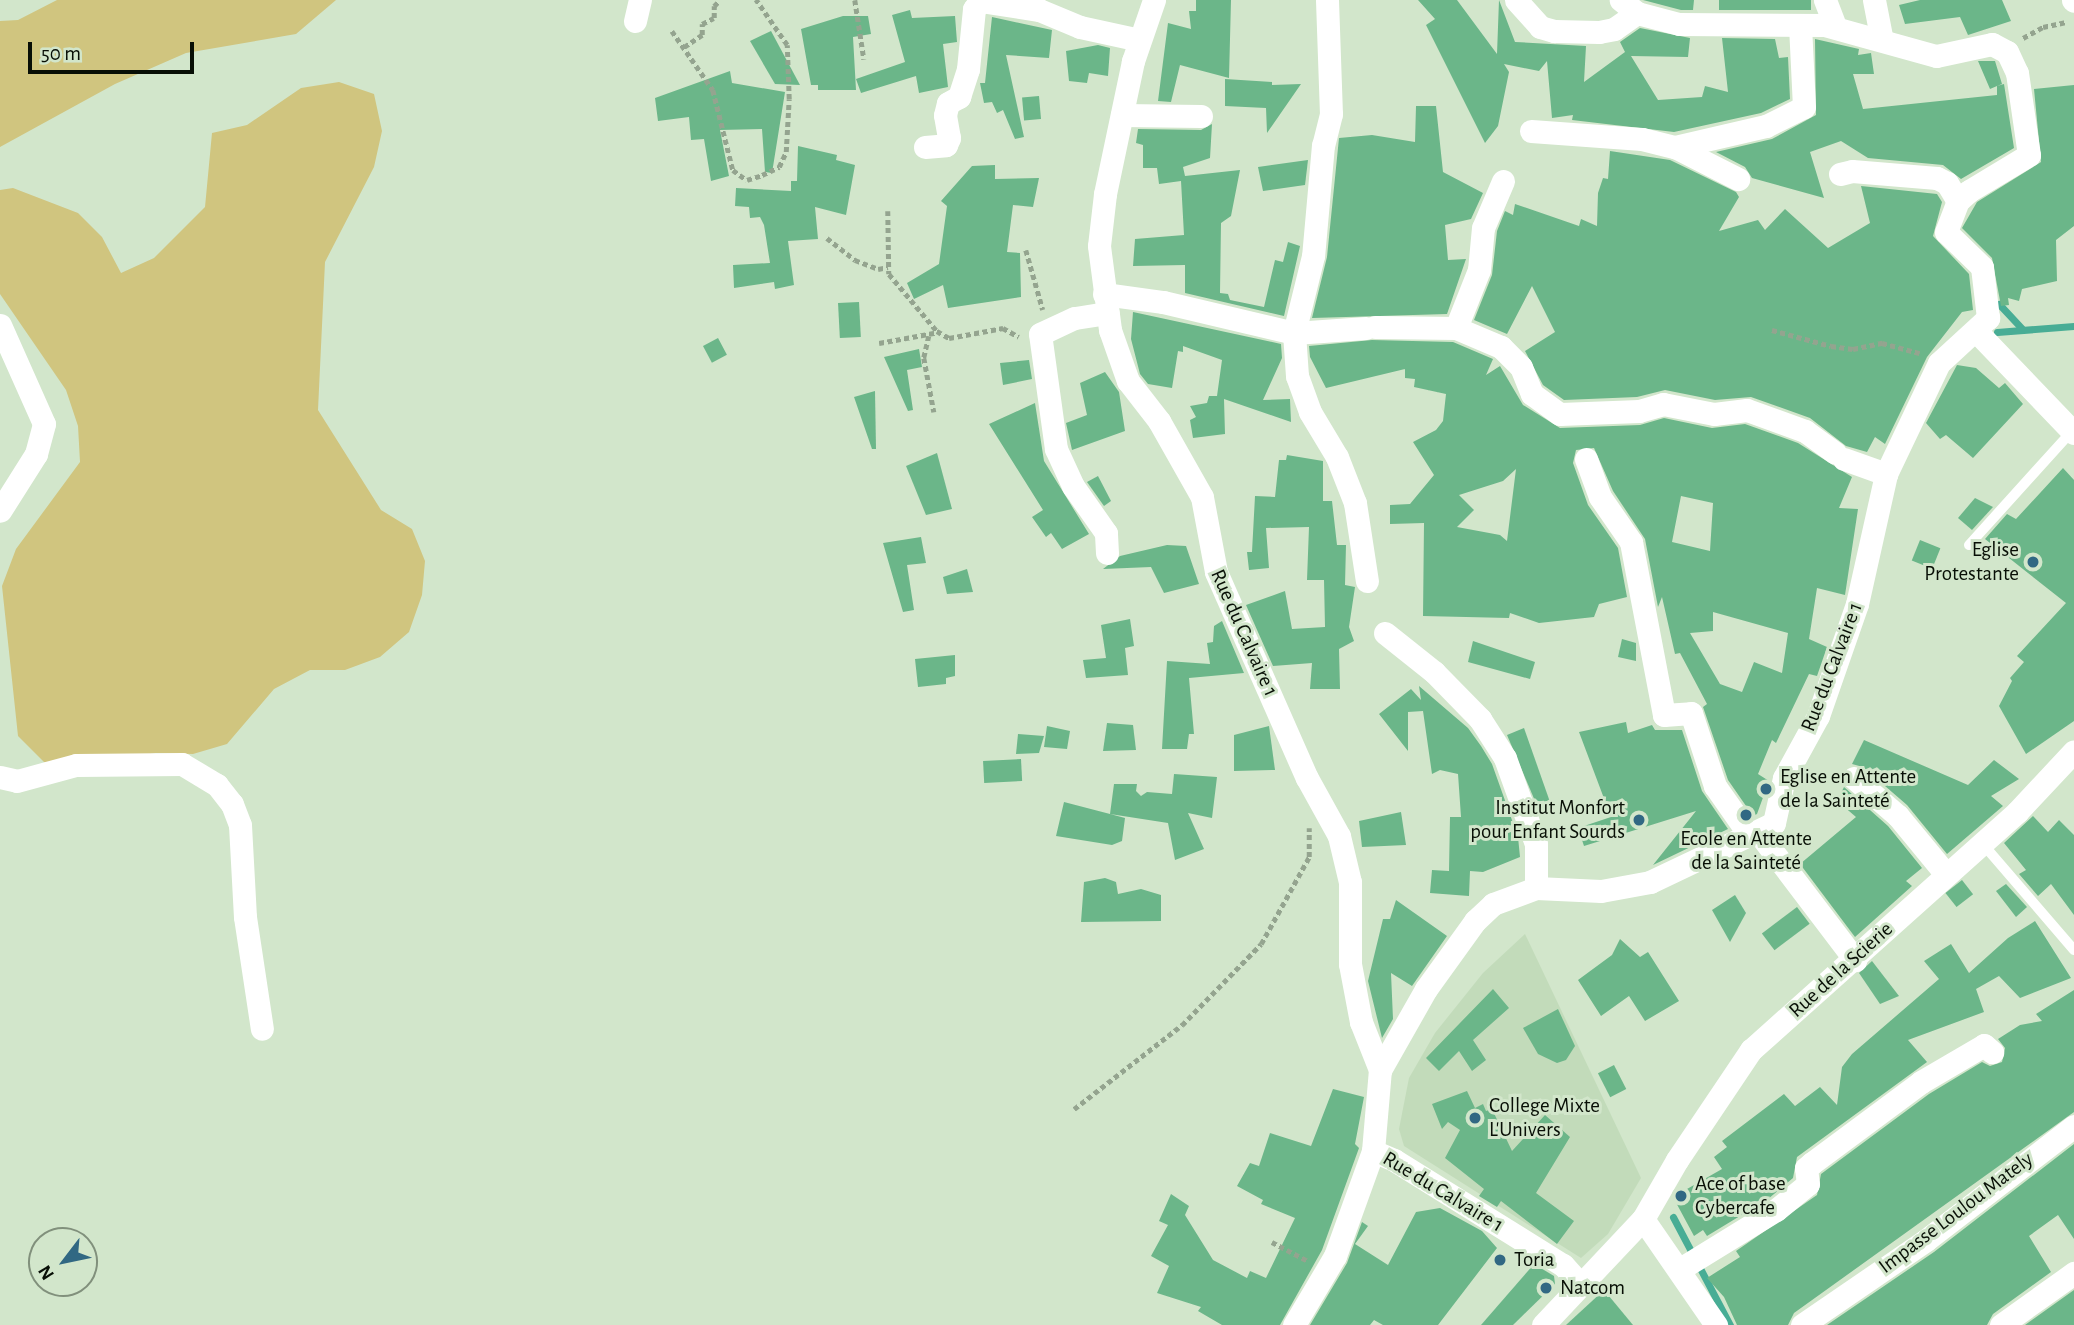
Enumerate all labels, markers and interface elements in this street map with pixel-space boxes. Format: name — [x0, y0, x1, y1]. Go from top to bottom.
scale bar — [32, 28, 198, 72]
text: 50 m — [41, 43, 81, 64]
place label: Eglise Protestante — [1924, 537, 2019, 587]
marker: Eglise Protestante — [2025, 554, 2041, 570]
street label: Rue du Calvaire 1 — [1205, 566, 1283, 700]
street label: Rue du Calvaire 1 — [1796, 599, 1868, 735]
place label: Eglise en Attente de la Sainteté — [1780, 764, 1916, 814]
marker: Eglise en Attente de la Sainteté — [1758, 781, 1774, 797]
place label: Institut Monfort pour Enfant Sourds — [1470, 795, 1625, 845]
marker: Ecole en Attente de la Sainteté — [1738, 807, 1754, 823]
marker: Institut Monfort pour Enfant Sourds — [1631, 812, 1647, 828]
place label: Ecole en Attente de la Sainteté — [1680, 826, 1812, 876]
street label: Rue de la Scierie — [1784, 917, 1898, 1023]
place label: College Mixte L'Univers — [1489, 1093, 1600, 1143]
marker: College Mixte L'Univers — [1467, 1110, 1483, 1126]
street label: Rue du Calvaire 1 — [1378, 1146, 1508, 1238]
street label: Impasse Loulou Mately — [1874, 1147, 2038, 1279]
place label: Ace of base Cybercafe — [1695, 1171, 1786, 1221]
marker: Ace of base Cybercafe — [1673, 1188, 1689, 1204]
north arrow — [28, 1227, 98, 1297]
place label: Toria — [1514, 1247, 1555, 1273]
marker: Toria — [1492, 1252, 1508, 1268]
text: N — [35, 1262, 58, 1283]
place label: Natcom — [1560, 1275, 1625, 1301]
marker: Natcom — [1538, 1280, 1554, 1296]

